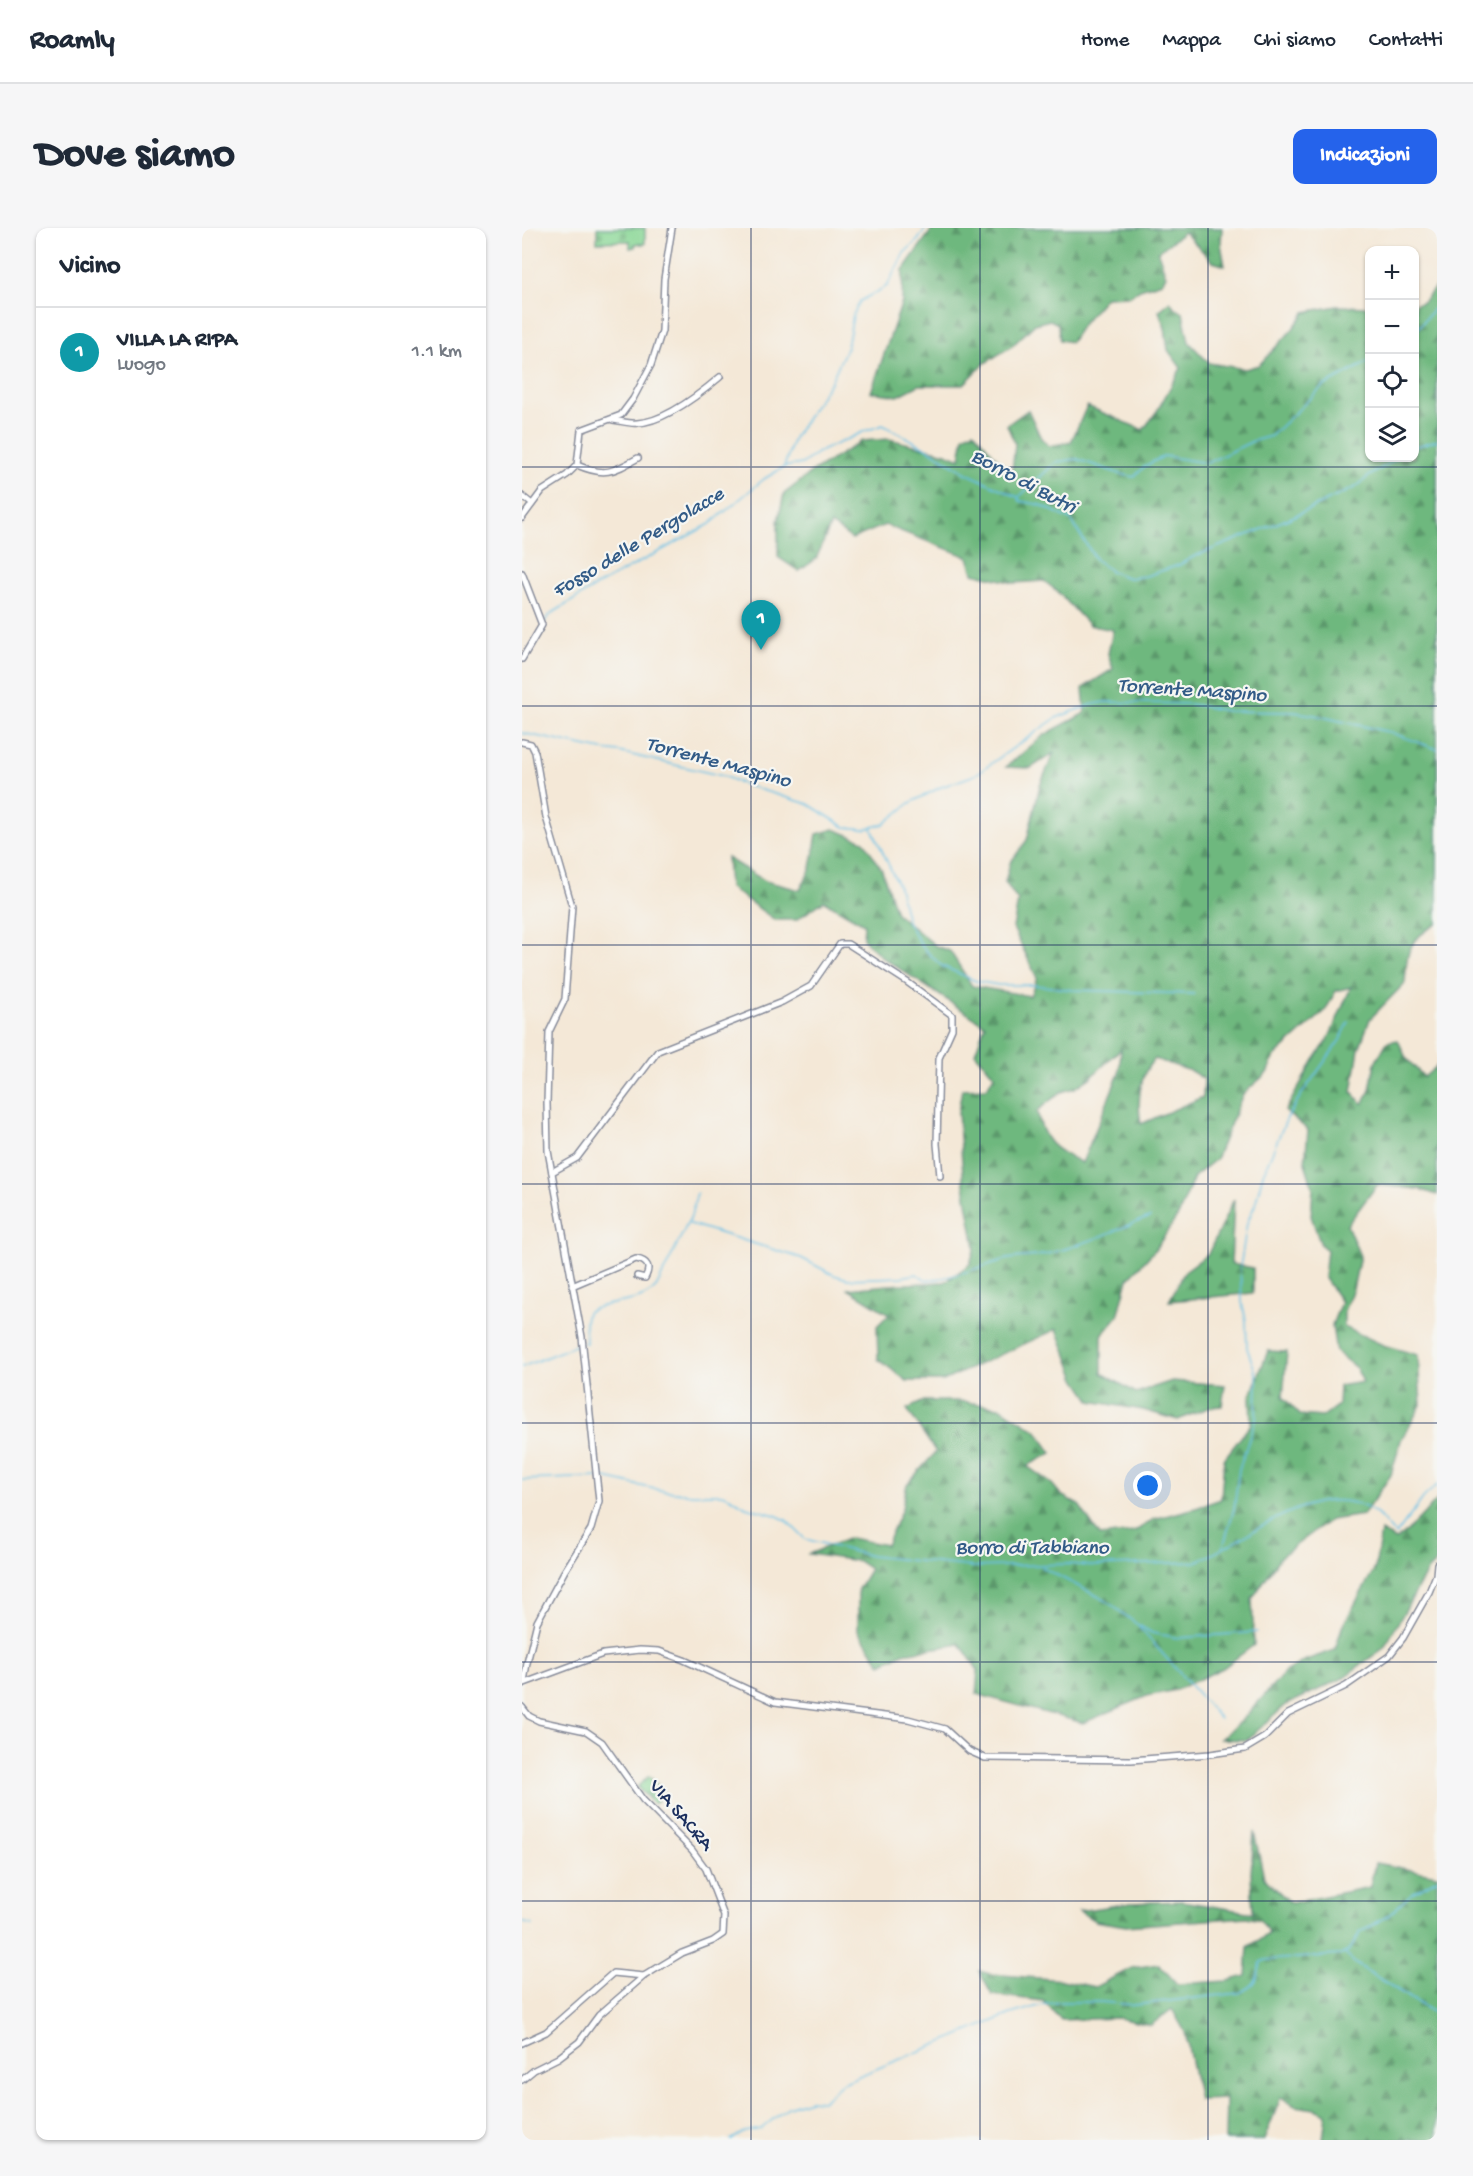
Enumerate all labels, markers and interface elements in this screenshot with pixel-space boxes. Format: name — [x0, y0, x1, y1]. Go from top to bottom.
text: Roamly — [30, 25, 115, 58]
text: Home — [1081, 29, 1129, 54]
text: Mappa — [1162, 29, 1221, 54]
text: Chi siamo — [1254, 29, 1336, 54]
text: Contatti — [1369, 29, 1443, 54]
button: Indicazioni — [1293, 129, 1437, 184]
text: Dove siamo — [36, 132, 235, 181]
map controls — [1365, 246, 1419, 462]
button: + — [1365, 246, 1419, 300]
text: Vicino — [60, 252, 120, 283]
button: − — [1365, 300, 1419, 354]
text: VILLA LA RIPA — [117, 328, 237, 354]
text: 1 — [75, 341, 84, 364]
text: 1.1 km — [412, 341, 462, 364]
text: Luogo — [117, 354, 166, 377]
button: locate — [1365, 354, 1419, 408]
button: layers — [1365, 408, 1419, 462]
water label: Borro di Butri — [966, 445, 1082, 522]
water label: Fosso delle Pergolacce — [549, 482, 730, 605]
pin: 1 — [742, 600, 780, 650]
water label: Torrente Maspino — [1117, 674, 1268, 710]
water label: Torrente Maspino — [643, 733, 794, 796]
your location — [1133, 1471, 1162, 1500]
water label: Borro di Tabbiano — [955, 1537, 1110, 1562]
street label: VIA SACRA — [642, 1775, 718, 1857]

